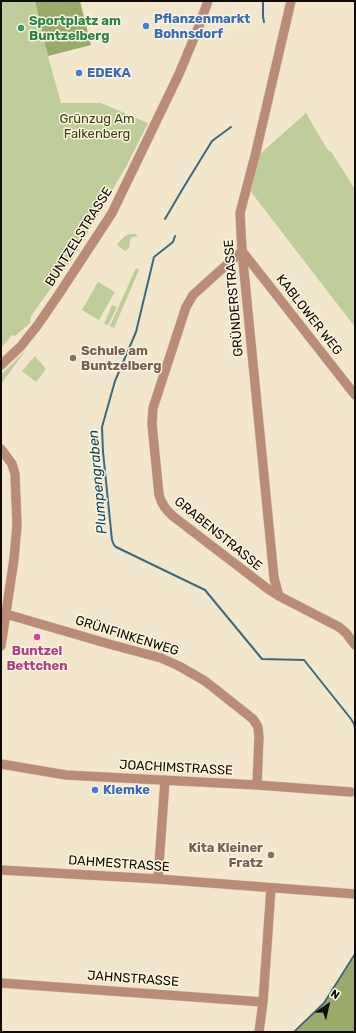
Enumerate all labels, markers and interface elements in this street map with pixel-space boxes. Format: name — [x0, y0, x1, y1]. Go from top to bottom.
place label: Pflanzenmarkt Bohnsdorf — [154, 11, 250, 42]
place label: Sportplatz am Buntzelberg — [29, 13, 121, 44]
marker: Pflanzenmarkt Bohnsdorf — [141, 21, 151, 31]
marker: Sportplatz am Buntzelberg — [16, 23, 26, 33]
place label: EDEKA — [87, 65, 131, 81]
marker: EDEKA — [74, 68, 84, 78]
park label: Grünzug Am Falkenberg — [59, 111, 135, 142]
street label: BUNTZELSTRASSE — [42, 185, 116, 289]
street label: GRÜNDERSTRASSE — [221, 239, 247, 357]
street label: KABLOWER WEG — [273, 272, 345, 358]
place label: Schule am Buntzelberg — [81, 343, 161, 374]
marker: Schule am Buntzelberg — [68, 353, 78, 363]
water label: Plumpengraben — [85, 429, 111, 535]
street label: GRABENSTRASSE — [171, 494, 265, 574]
street label: GRÜNFINKENWEG — [73, 613, 181, 659]
marker: Buntzel Bettchen — [32, 632, 42, 642]
place label: Buntzel Bettchen — [6, 643, 68, 674]
street label: JOACHIMSTRASSE — [119, 757, 233, 779]
place label: Klemke — [103, 782, 150, 798]
marker: Klemke — [90, 785, 100, 795]
place label: Kita Kleiner Fratz — [188, 840, 263, 871]
marker: Kita Kleiner Fratz — [266, 850, 276, 860]
street label: DAHMESTRASSE — [68, 853, 170, 875]
street label: JAHNSTRASSE — [87, 968, 179, 990]
north arrow — [308, 985, 348, 1025]
text: N — [328, 987, 342, 1002]

